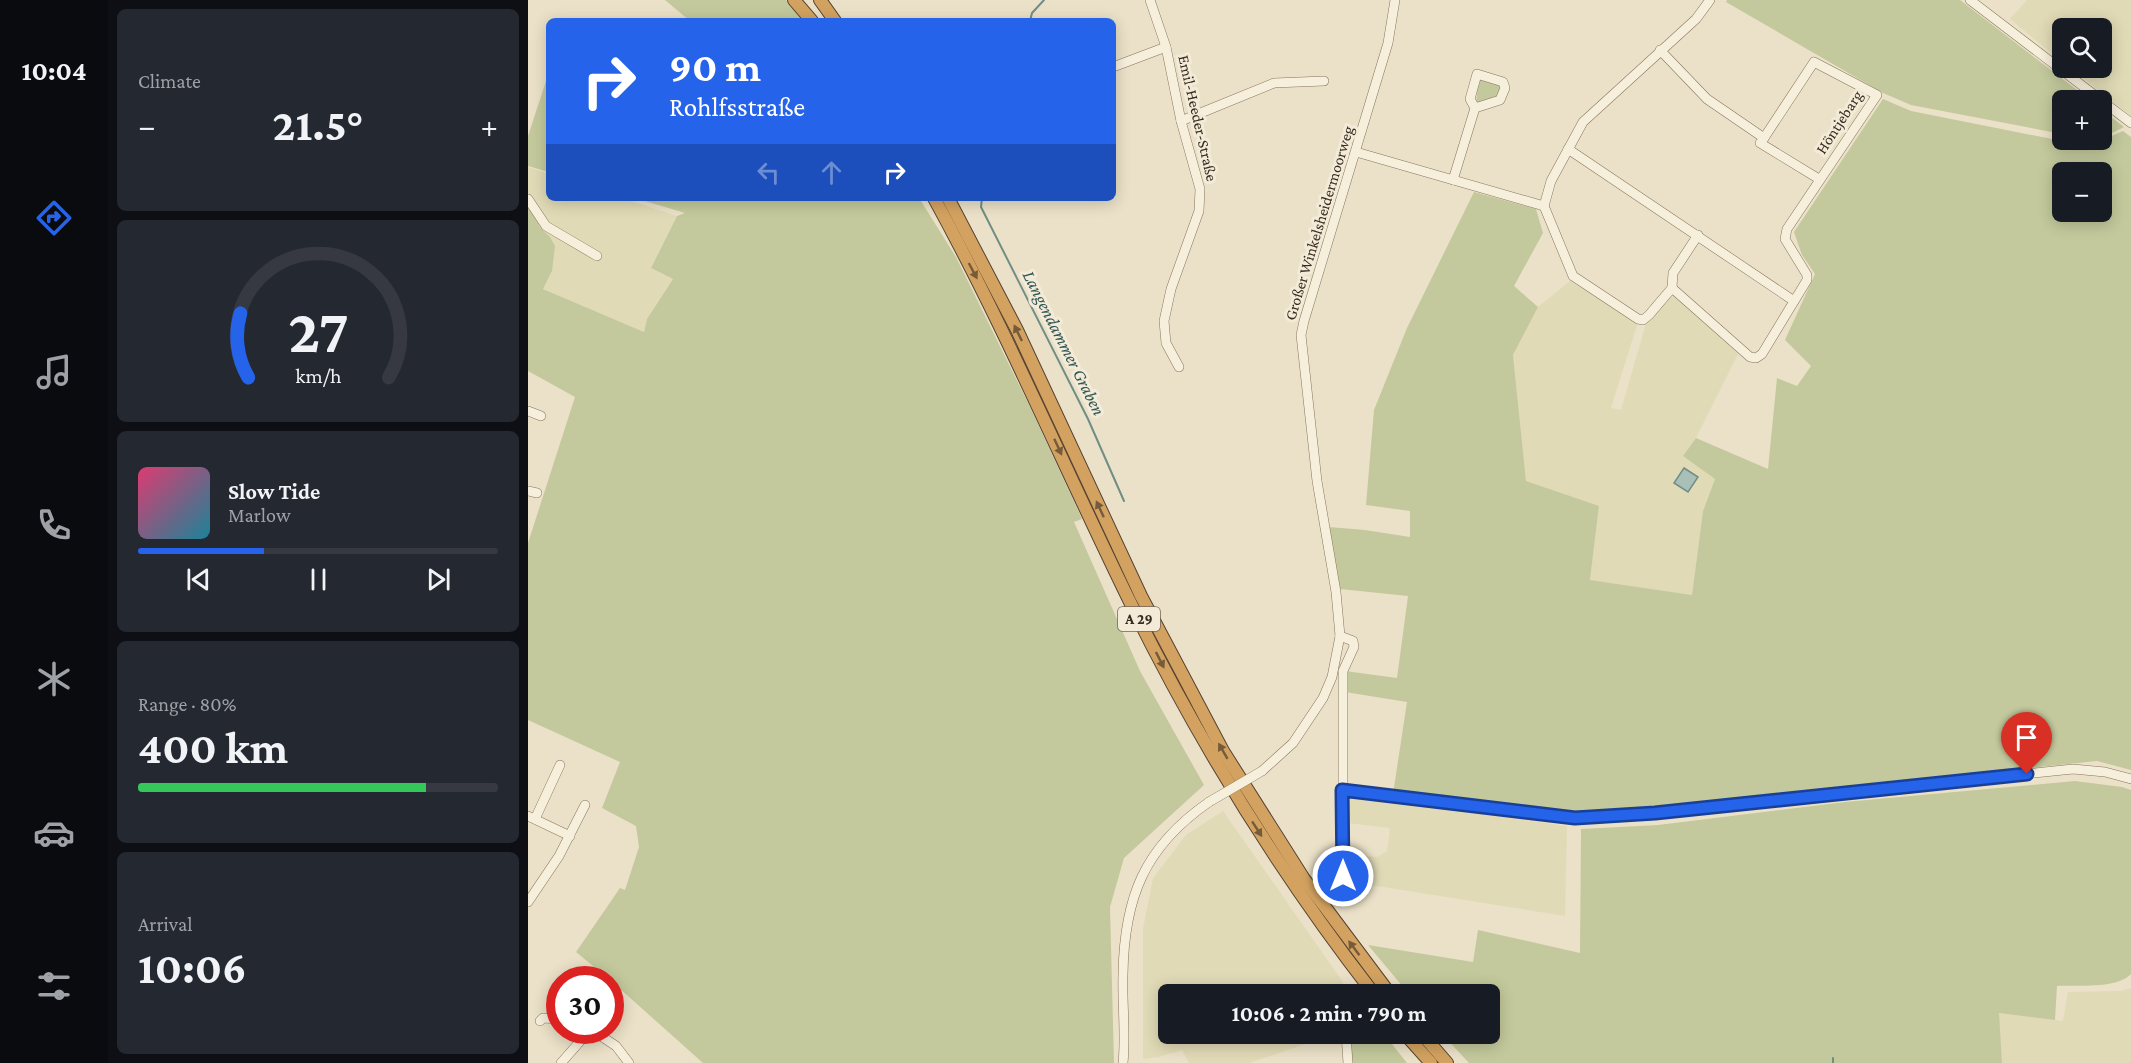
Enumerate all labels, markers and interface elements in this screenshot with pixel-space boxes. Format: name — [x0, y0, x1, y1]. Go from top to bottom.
map controls — [2052, 18, 2112, 222]
button: search — [2052, 18, 2112, 78]
icon: right — [570, 42, 648, 120]
text: 90 m — [669, 43, 761, 90]
street label: Emil-Heeder-Straße — [1175, 53, 1221, 183]
text: 10:04 — [22, 56, 86, 86]
text: Climate — [138, 70, 201, 92]
street label: Höntjebarg — [1812, 87, 1867, 157]
button: + — [2052, 90, 2112, 150]
text: Rohlfsstraße — [669, 92, 805, 122]
text: 21.5° — [273, 100, 363, 150]
text: − — [138, 107, 155, 144]
text: + — [481, 107, 498, 144]
street label: Großer Winkelsheidermoorweg — [1281, 124, 1358, 322]
icon: left — [752, 156, 785, 189]
icon: ahead — [815, 156, 848, 189]
icon: right — [878, 156, 911, 189]
button: − — [2052, 162, 2112, 222]
icon: directions — [33, 197, 75, 239]
one-way arrow — [968, 262, 978, 279]
water label: Langendammer Graben — [1019, 267, 1109, 419]
text: 27 — [288, 296, 348, 365]
one-way arrow — [1013, 324, 1023, 341]
icon: music — [33, 351, 75, 393]
text: km/h — [295, 364, 342, 388]
one-way arrow — [1053, 438, 1062, 455]
text: Slow Tide — [228, 479, 320, 504]
one-way arrow — [1096, 501, 1105, 518]
icon: phone — [33, 504, 75, 546]
text: Marlow — [228, 504, 291, 526]
icon: previous — [182, 563, 215, 596]
icon: pause — [302, 563, 335, 596]
icon: next — [422, 563, 455, 596]
road number: A 29 — [1118, 607, 1160, 631]
one-way arrow — [1155, 652, 1165, 669]
icon: climate — [33, 658, 75, 700]
text: Range · 80% — [138, 693, 236, 715]
pin — [2001, 712, 2052, 774]
icon: arrive — [2010, 721, 2043, 754]
text: 400 km — [138, 723, 288, 773]
one-way arrow — [1218, 742, 1228, 759]
icon: car — [33, 812, 75, 854]
one-way arrow — [1251, 821, 1263, 837]
position arrow — [1311, 844, 1375, 908]
text: Arrival — [138, 913, 192, 935]
one-way arrow — [1349, 941, 1361, 956]
text: 10:06 — [138, 943, 247, 993]
icon: filters — [33, 965, 75, 1007]
speed limit sign: 30 — [546, 966, 624, 1044]
text: 10:06 · 2 min · 790 m — [1232, 1001, 1426, 1026]

